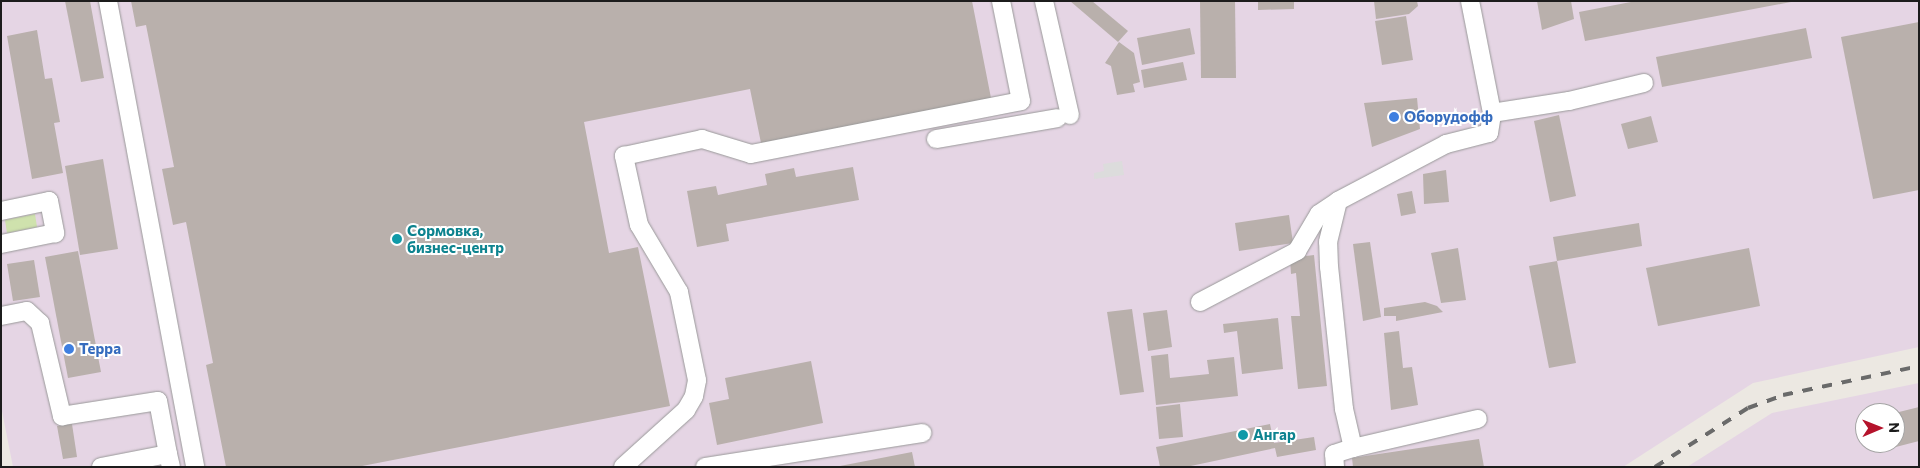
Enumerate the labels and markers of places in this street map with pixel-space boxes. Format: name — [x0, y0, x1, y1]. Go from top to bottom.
place label: Оборудофф — [1404, 108, 1493, 126]
marker: Оборудофф — [1388, 111, 1400, 123]
place label: Сормовка, бизнес-центр — [407, 221, 504, 256]
marker: Сормовка, бизнес-центр — [391, 233, 403, 245]
place label: Терра — [79, 340, 121, 358]
marker: Терра — [63, 343, 75, 355]
place label: Ангар — [1253, 426, 1296, 444]
marker: Ангар — [1237, 429, 1249, 441]

